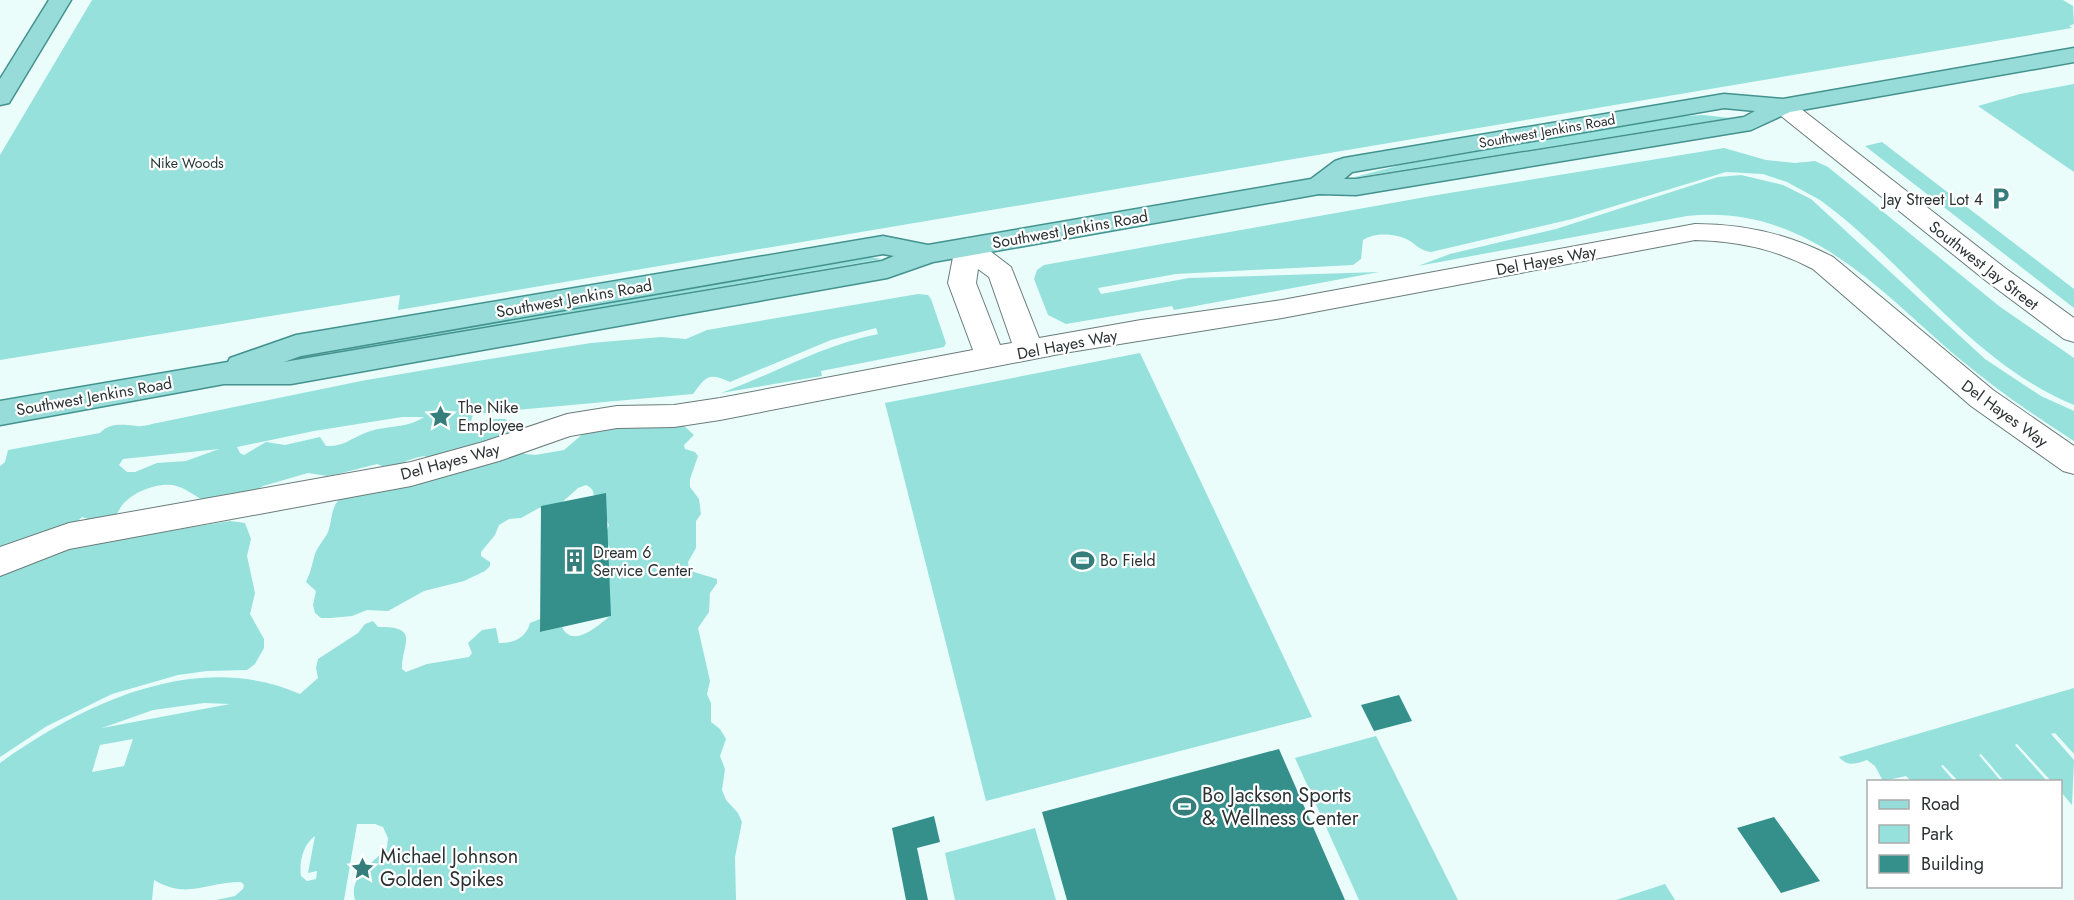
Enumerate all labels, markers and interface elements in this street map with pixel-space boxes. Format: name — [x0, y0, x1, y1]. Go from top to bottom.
street label: Southwest Jenkins Road — [1477, 109, 1617, 153]
park label: Nike Woods — [150, 153, 224, 173]
parking icon: Jay Street Lot 4 — [1988, 186, 2014, 212]
place label: Jay Street Lot 4 — [1881, 188, 1983, 211]
street label: Southwest Jenkins Road — [990, 204, 1150, 255]
street label: Southwest Jay Street — [1924, 215, 2043, 316]
street label: Del Hayes Way — [1494, 239, 1599, 281]
street label: Southwest Jenkins Road — [494, 273, 654, 324]
street label: Del Hayes Way — [1015, 323, 1120, 365]
street label: Southwest Jenkins Road — [14, 371, 174, 422]
street label: Del Hayes Way — [1957, 374, 2053, 453]
place label: The Nike Employee — [458, 396, 524, 437]
place icon: The Nike Employee — [427, 403, 453, 429]
street label: Del Hayes Way — [398, 437, 503, 486]
place label: Dream 6 Service Center — [593, 541, 694, 582]
sports icon: Bo Field — [1069, 547, 1095, 573]
building icon: Dream 6 Service Center — [562, 548, 588, 574]
place label: Bo Field — [1100, 549, 1156, 572]
legend — [1867, 780, 2062, 888]
place label: Bo Jackson Sports & Wellness Center — [1202, 781, 1359, 833]
text: Road — [1921, 791, 1960, 817]
sports icon: Bo Jackson Sports & Wellness Center — [1171, 793, 1197, 819]
text: Park — [1921, 821, 1953, 847]
place label: Michael Johnson Golden Spikes — [380, 842, 518, 894]
text: Building — [1921, 851, 1984, 877]
place icon: Michael Johnson Golden Spikes — [349, 855, 375, 881]

